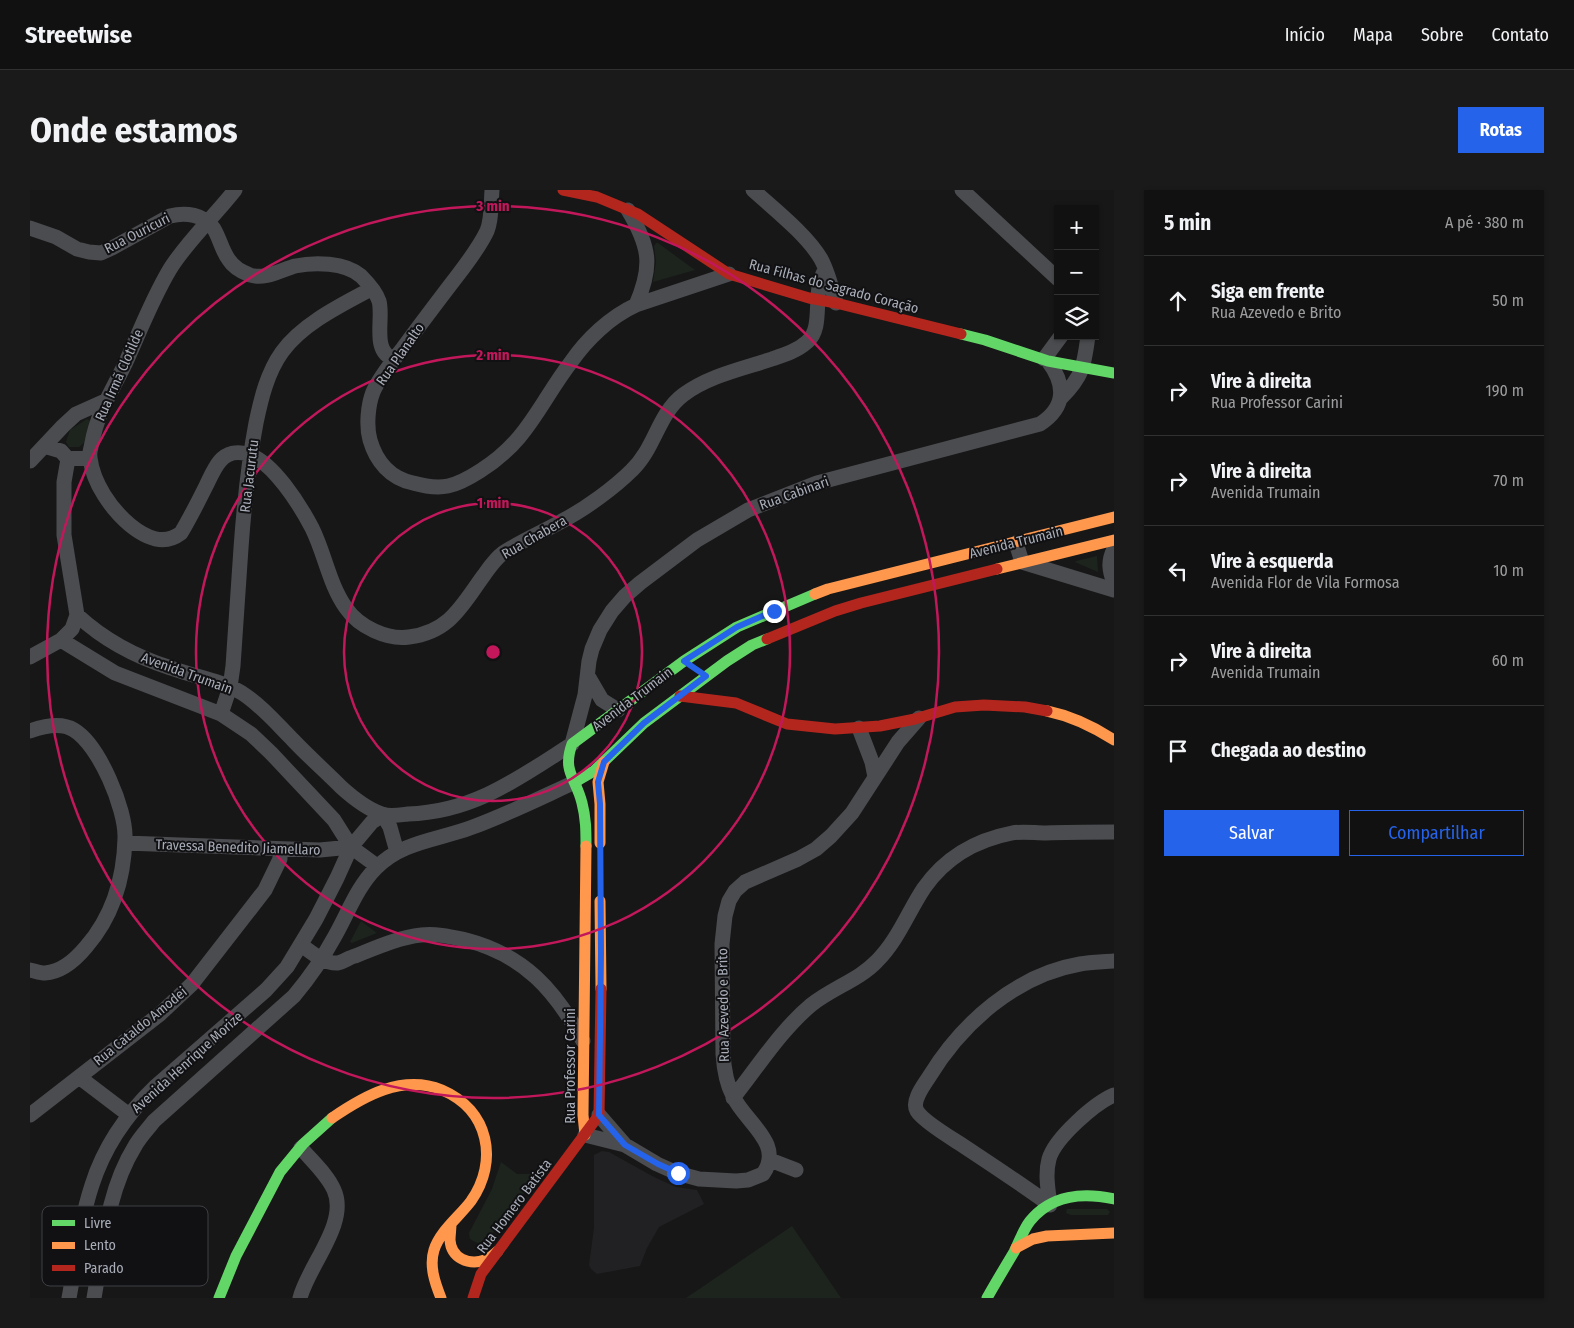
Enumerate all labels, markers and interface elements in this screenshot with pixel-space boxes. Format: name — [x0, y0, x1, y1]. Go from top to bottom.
text: Streetwise — [25, 21, 132, 49]
text: Início — [1285, 24, 1325, 46]
text: Mapa — [1353, 24, 1393, 46]
text: Sobre — [1421, 24, 1464, 46]
text: Contato — [1492, 24, 1549, 46]
button: Rotas — [1458, 107, 1544, 153]
text: Onde estamos — [30, 109, 238, 151]
text: 3 min — [475, 197, 510, 215]
map controls — [1054, 205, 1099, 340]
button: + — [1054, 205, 1099, 250]
street label: Rua Ouricuri — [102, 210, 173, 257]
text: 5 min — [1164, 210, 1211, 236]
text: A pé · 380 m — [1445, 213, 1524, 232]
button: − — [1054, 250, 1099, 295]
street label: Rua Filhas do Sagrado Coração — [747, 256, 921, 317]
text: Siga em frente — [1211, 280, 1325, 303]
icon: ahead — [1164, 287, 1192, 315]
text: 50 m — [1492, 291, 1524, 310]
button: layers — [1054, 295, 1099, 340]
text: Rua Azevedo e Brito — [1211, 303, 1341, 322]
street label: Rua Planalto — [373, 320, 428, 389]
street label: Rua Irmã Clotilde — [92, 327, 147, 424]
text: 2 min — [475, 346, 510, 364]
text: Vire à direita — [1211, 370, 1312, 393]
icon: right — [1164, 377, 1192, 405]
text: 190 m — [1486, 381, 1524, 400]
text: Rua Professor Carini — [1211, 393, 1343, 412]
street label: Rua Jacurutu — [237, 439, 262, 513]
text: Vire à direita — [1211, 460, 1312, 483]
icon: right — [1164, 467, 1192, 495]
text: 70 m — [1493, 471, 1524, 490]
street label: Rua Cabinari — [757, 473, 831, 514]
text: Avenida Trumain — [1211, 483, 1321, 502]
text: 1 min — [477, 494, 509, 512]
street label: Rua Chabera — [499, 512, 570, 563]
street label: Avenida Trumain — [968, 523, 1065, 562]
text: Vire à esquerda — [1211, 550, 1333, 573]
icon: left — [1164, 557, 1192, 585]
text: 10 m — [1493, 561, 1524, 580]
text: Avenida Flor de Vila Formosa — [1211, 573, 1400, 592]
route end — [763, 600, 786, 623]
text: Vire à direita — [1211, 640, 1312, 663]
centre of rings — [484, 643, 502, 661]
icon: right — [1164, 647, 1192, 675]
street label: Avenida Trumain — [139, 649, 235, 698]
text: 60 m — [1492, 651, 1524, 670]
text: Avenida Trumain — [1211, 663, 1321, 682]
street label: Avenida Trumain — [589, 664, 676, 735]
icon: arrive — [1164, 737, 1192, 765]
text: Chegada ao destino — [1211, 739, 1366, 762]
button: Salvar — [1164, 810, 1339, 856]
button: Compartilhar — [1349, 810, 1524, 856]
street label: Travessa Benedito Jiamellaro — [155, 836, 321, 859]
street label: Rua Azevedo e Brito — [714, 948, 733, 1062]
street label: Rua Cataldo Amodei — [90, 983, 190, 1069]
street label: Avenida Henrique Morize — [128, 1008, 246, 1117]
street label: Rua Professor Carini — [562, 1008, 579, 1124]
street label: Rua Homero Batista — [473, 1156, 555, 1257]
route start — [667, 1162, 690, 1185]
legend — [42, 1206, 208, 1286]
text: Livre — [84, 1215, 111, 1232]
text: Lento — [84, 1237, 116, 1254]
text: Parado — [84, 1260, 124, 1277]

